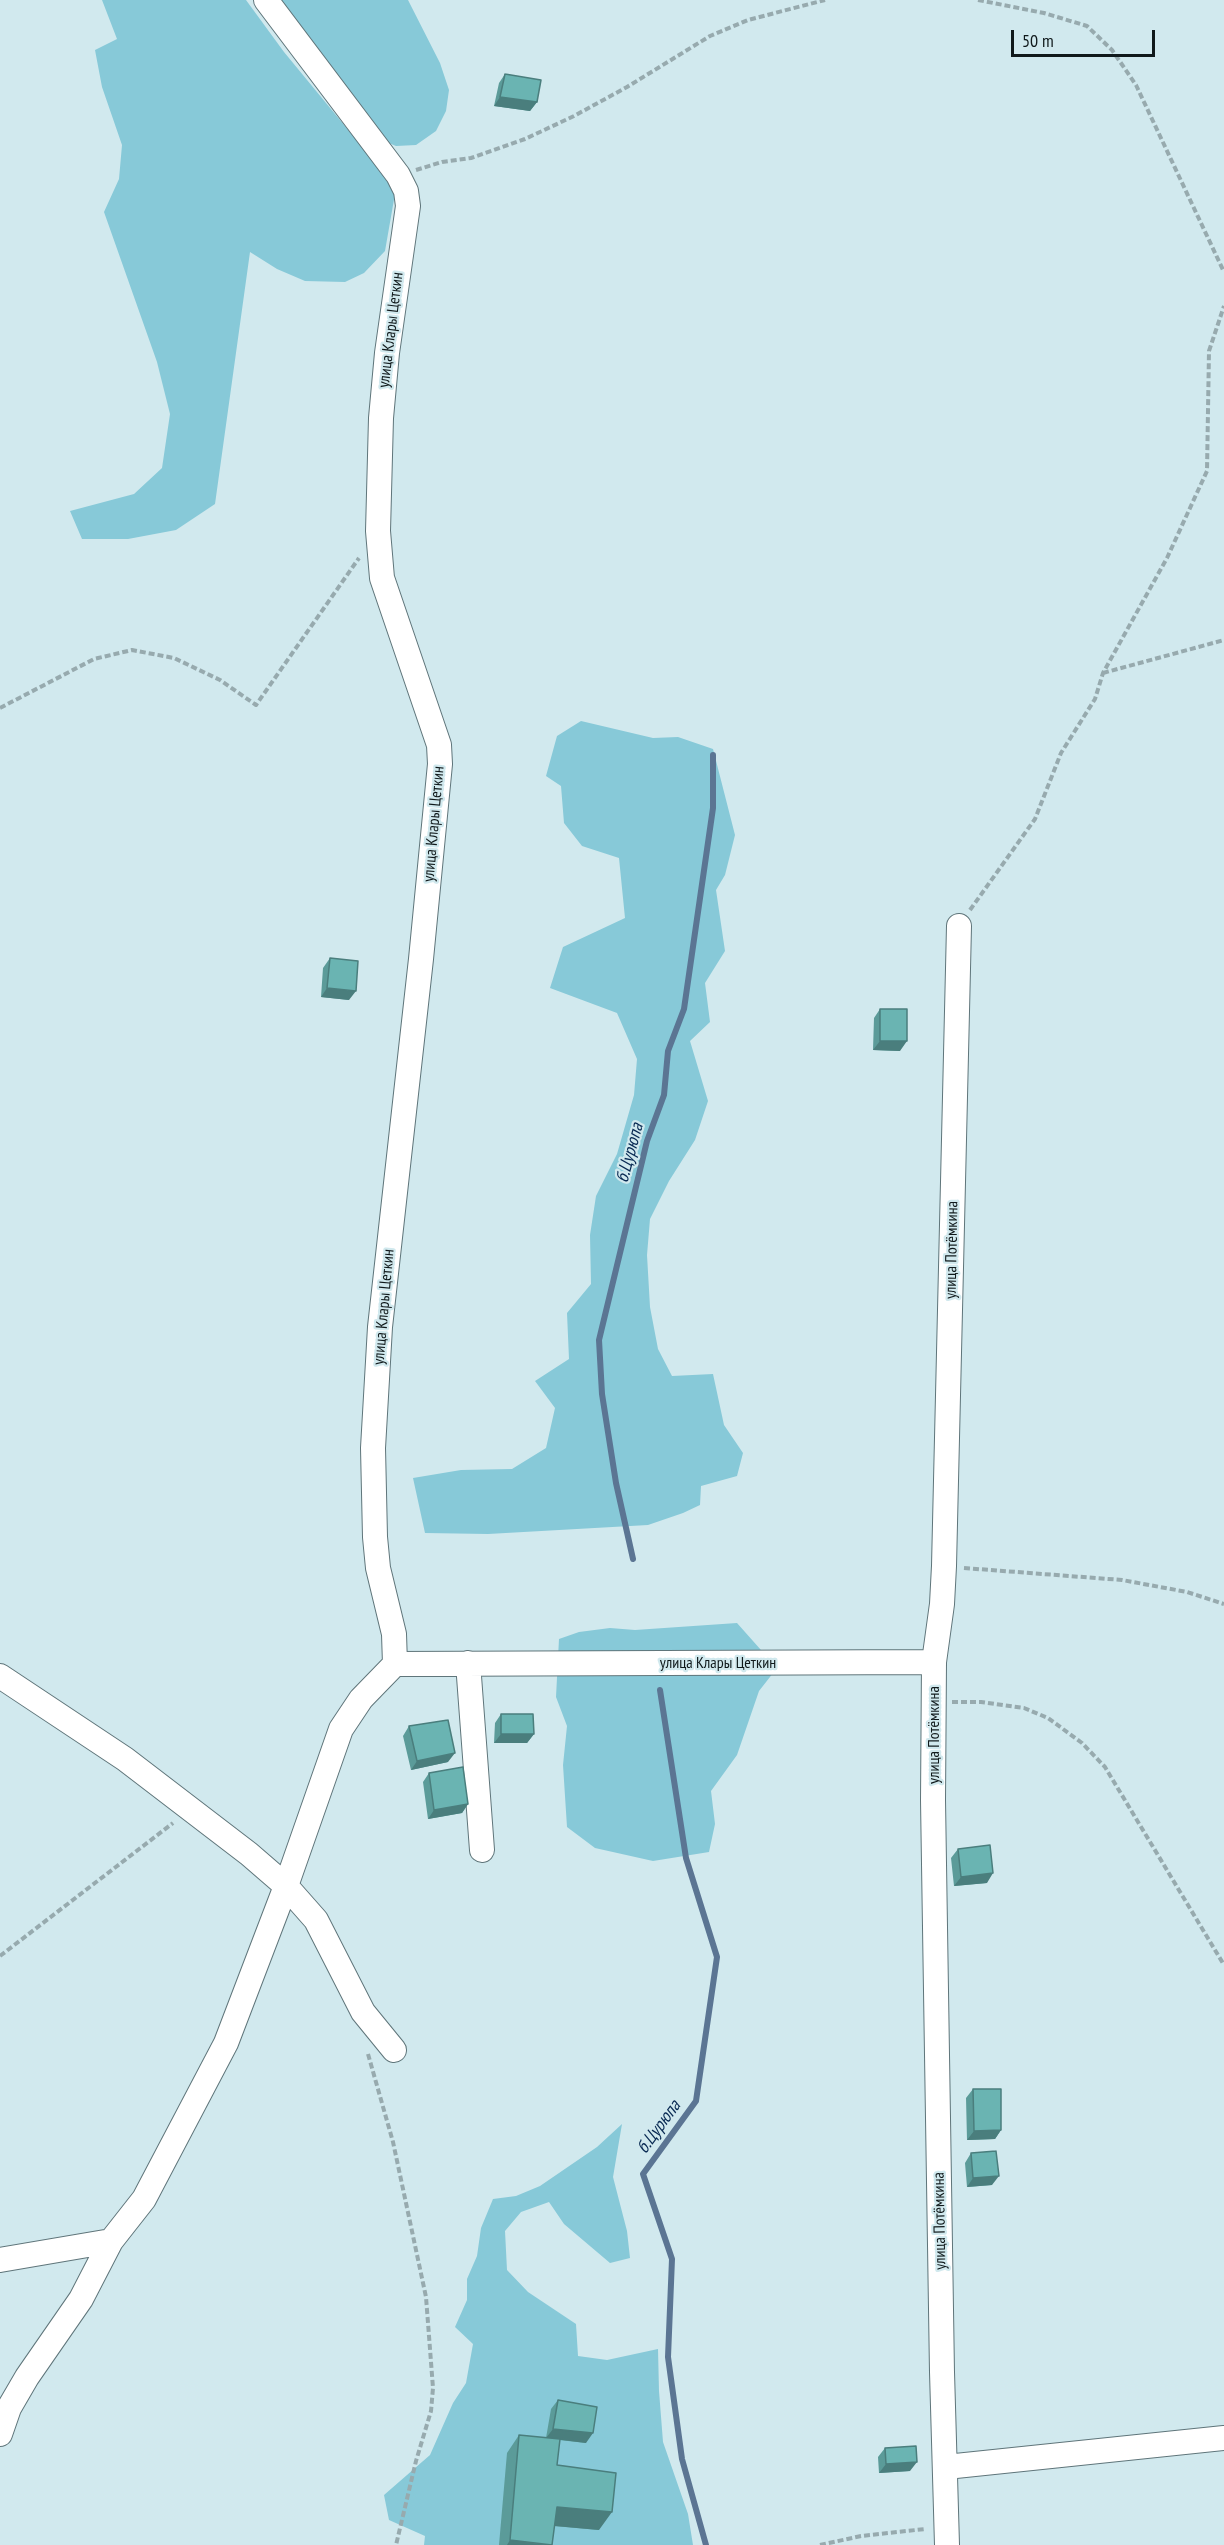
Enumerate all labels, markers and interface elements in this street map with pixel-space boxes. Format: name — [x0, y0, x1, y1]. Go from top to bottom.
scale bar — [1014, 18, 1158, 56]
text: 50 m — [1022, 29, 1054, 52]
street label: улица Клары Цеткин — [374, 271, 408, 389]
street label: улица Клары Цеткин — [419, 765, 449, 883]
water label: б.Цурюпа — [612, 1121, 648, 1185]
street label: улица Потёмкина — [942, 1201, 962, 1299]
street label: улица Клары Цеткин — [369, 1248, 399, 1366]
street label: улица Клары Цеткин — [660, 1653, 776, 1673]
street label: улица Потёмкина — [924, 1686, 944, 1784]
water label: б.Цурюпа — [632, 2096, 686, 2158]
street label: улица Потёмкина — [930, 2172, 950, 2270]

